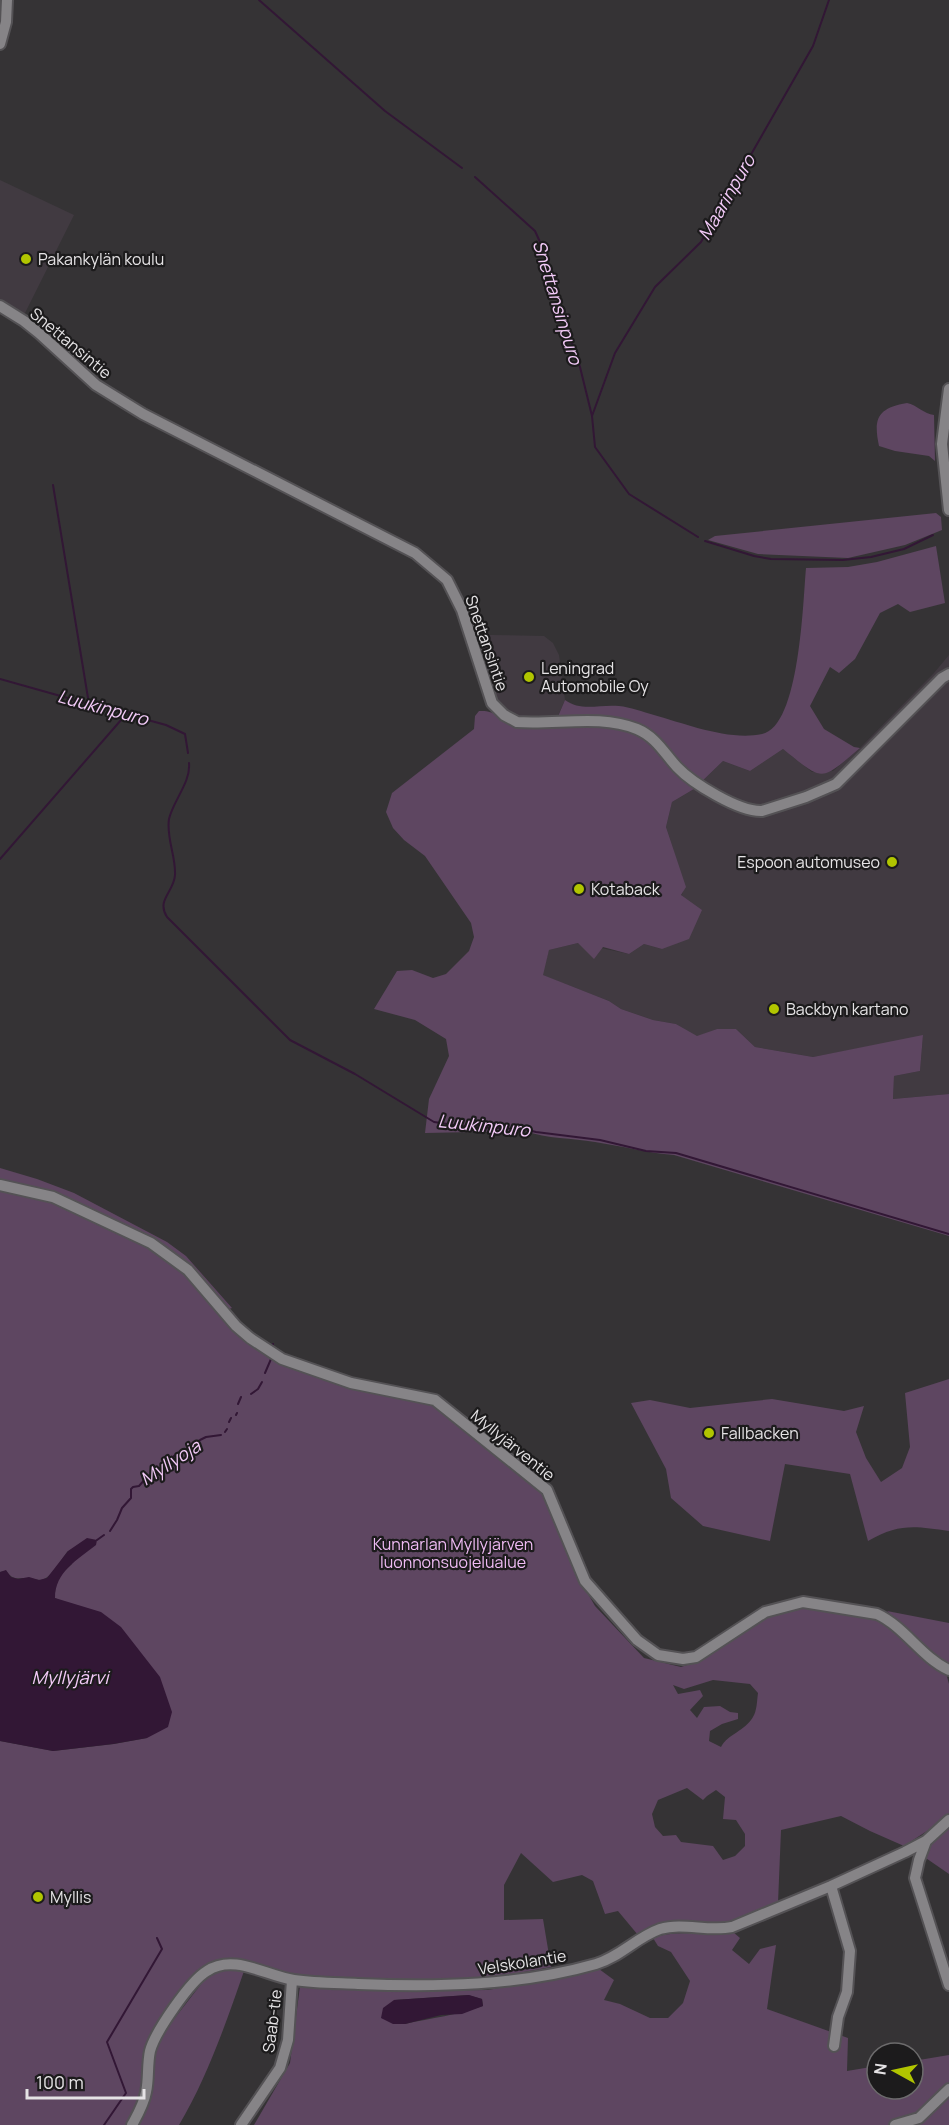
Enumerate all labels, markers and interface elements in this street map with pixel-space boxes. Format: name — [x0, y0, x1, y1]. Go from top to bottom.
water label: Maarinpuro — [692, 149, 761, 244]
water label: Snettansinpuro — [528, 237, 589, 368]
place label: Pakankylän koulu — [38, 248, 164, 270]
marker: Pakankylän koulu — [19, 252, 33, 266]
street label: Snettansintie — [26, 302, 116, 384]
street label: Snettansintie — [460, 592, 514, 694]
place label: Leningrad Automobile Oy — [541, 657, 649, 697]
marker: Leningrad Automobile Oy — [522, 670, 536, 684]
water label: Luukinpuro — [55, 683, 152, 731]
place label: Espoon automuseo — [737, 851, 880, 873]
marker: Espoon automuseo — [885, 855, 899, 869]
place label: Kotaback — [591, 878, 661, 900]
marker: Kotaback — [572, 882, 586, 896]
place label: Backbyn kartano — [786, 998, 908, 1020]
marker: Backbyn kartano — [767, 1002, 781, 1016]
water label: Luukinpuro — [437, 1108, 533, 1142]
street label: Myllyjärventie — [466, 1404, 560, 1486]
place label: Fallbacken — [721, 1422, 799, 1444]
marker: Fallbacken — [702, 1426, 716, 1440]
water label: Myllyoja — [135, 1433, 206, 1490]
park label: Kunnarlan Myllyjärven luonnonsuojelualue — [373, 1533, 533, 1573]
water label: Myllyjärvi — [32, 1665, 111, 1689]
place label: Myllis — [50, 1886, 92, 1908]
marker: Myllis — [31, 1890, 45, 1904]
street label: Velskolantie — [476, 1944, 568, 1980]
street label: Saab-tie — [257, 1988, 287, 2054]
north arrow — [865, 2041, 925, 2101]
scale bar — [27, 2062, 144, 2100]
text: N — [868, 2062, 892, 2076]
text: 100 m — [36, 2070, 84, 2094]

